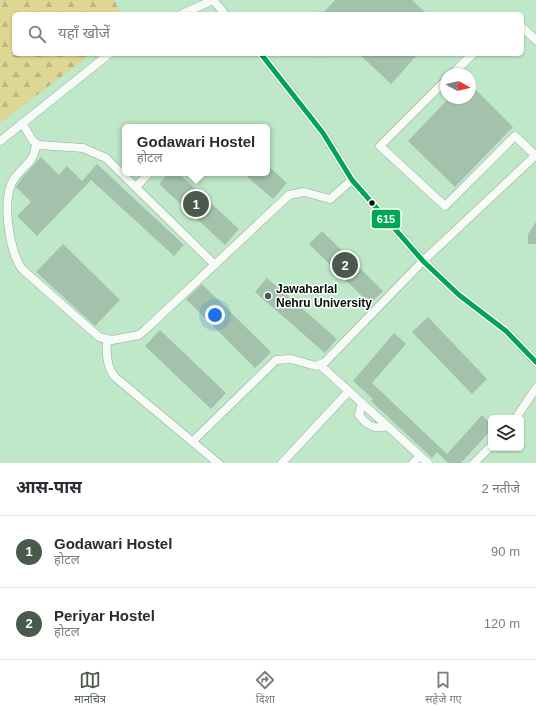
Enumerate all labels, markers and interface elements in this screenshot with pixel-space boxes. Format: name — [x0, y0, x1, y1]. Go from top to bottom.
search box — [12, 12, 524, 56]
icon: search — [26, 23, 48, 45]
text: यहाँ खोजें — [58, 24, 110, 41]
north arrow — [440, 68, 476, 104]
popup — [122, 124, 270, 176]
text: Godawari Hostel — [137, 133, 255, 150]
text: होटल — [137, 150, 162, 165]
pin: 1 — [183, 189, 209, 219]
unlabelled marker — [367, 198, 377, 208]
line badge: 615 — [371, 209, 401, 229]
text: 615 — [377, 213, 395, 225]
pin: 2 — [332, 250, 358, 280]
place label: Jawaharlal Nehru University — [276, 282, 372, 310]
marker: Jawaharlal Nehru University — [263, 291, 273, 301]
your location — [205, 305, 225, 325]
map controls — [488, 415, 524, 451]
button: layers — [488, 415, 524, 451]
text: आस-पास — [16, 478, 82, 497]
text: 2 नतीजे — [482, 481, 520, 496]
text: Godawari Hostel — [54, 535, 172, 552]
text: 1 — [25, 544, 33, 559]
text: 90 m — [491, 544, 520, 559]
text: होटल — [54, 552, 80, 567]
text: Periyar Hostel — [54, 607, 155, 624]
text: 2 — [25, 616, 33, 631]
text: 120 m — [484, 616, 520, 631]
text: होटल — [54, 624, 80, 639]
tab: मानचित्र — [74, 669, 106, 707]
tab: दिशा — [254, 669, 276, 707]
tab: सहेजे गए — [425, 669, 462, 707]

